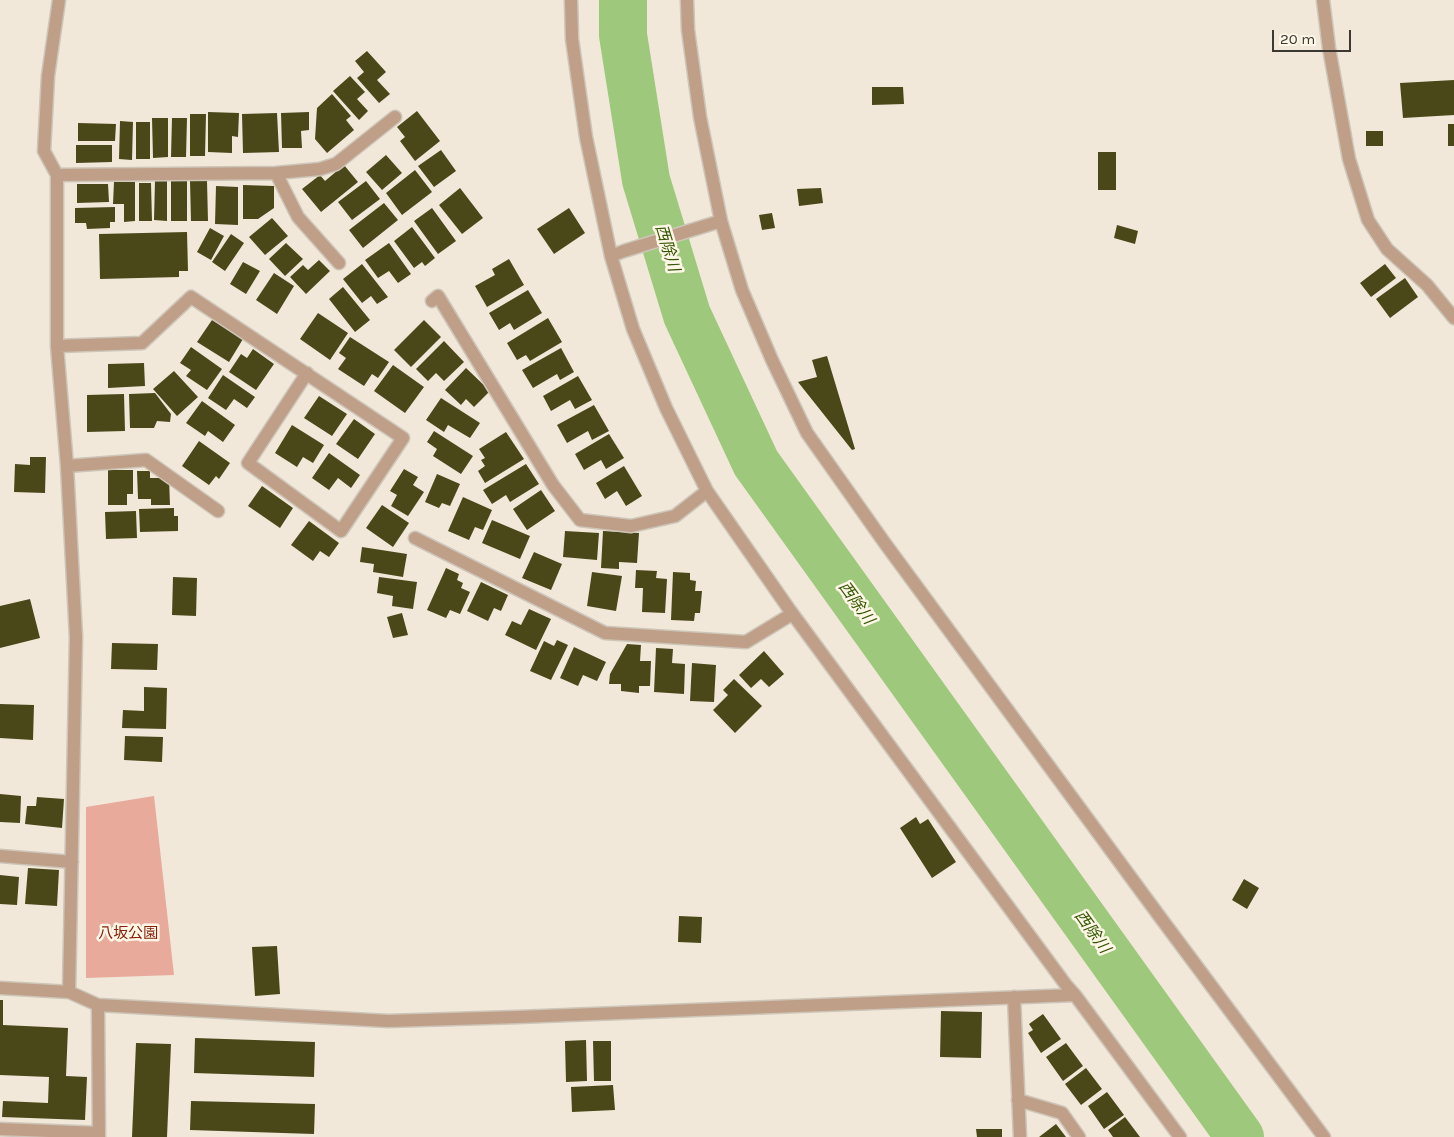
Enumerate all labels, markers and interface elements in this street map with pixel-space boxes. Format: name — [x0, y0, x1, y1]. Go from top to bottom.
scale bar — [1274, 20, 1353, 52]
text: 20 m — [1280, 30, 1315, 48]
water label: 西除川 — [651, 222, 683, 274]
water label: 西除川 — [834, 578, 878, 628]
water label: 西除川 — [1070, 907, 1114, 957]
park label: 八坂公園 — [98, 925, 158, 943]

